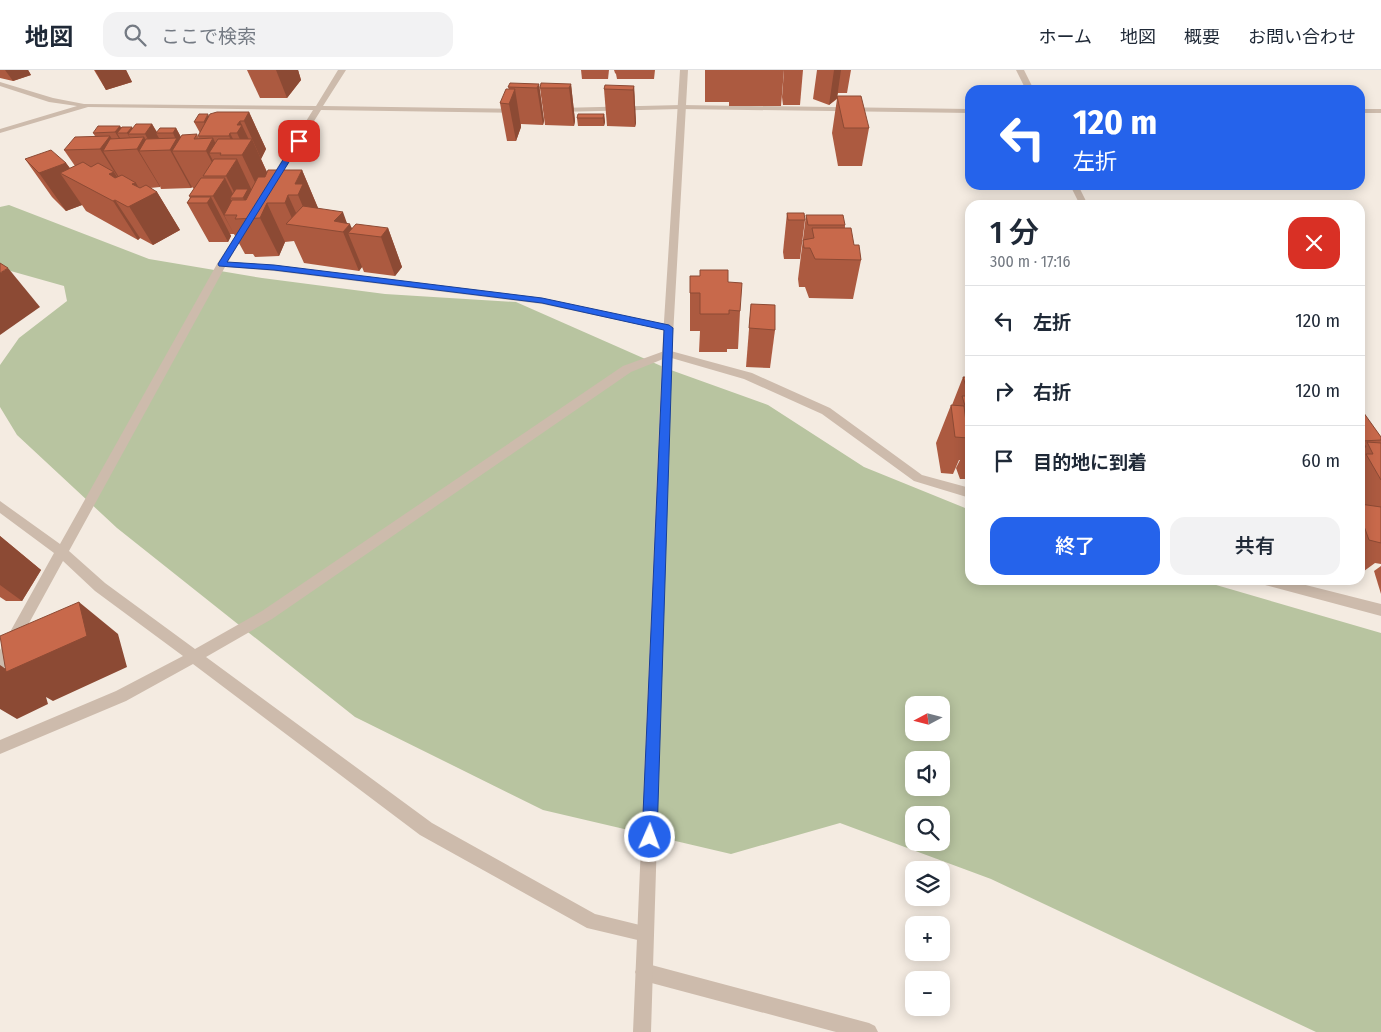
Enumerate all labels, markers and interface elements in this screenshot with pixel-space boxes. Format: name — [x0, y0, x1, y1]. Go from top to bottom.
search box — [103, 12, 453, 57]
icon: search — [121, 21, 149, 49]
text: 地図 — [25, 23, 73, 51]
text: ここで検索 — [161, 25, 256, 48]
text: ホーム — [1039, 26, 1092, 48]
text: 地図 — [1120, 26, 1156, 48]
text: 概要 — [1184, 26, 1220, 48]
text: お問い合わせ — [1248, 26, 1356, 48]
text: 120 m — [1073, 101, 1157, 143]
icon: left — [990, 105, 1055, 170]
pin — [278, 120, 320, 162]
icon: arrive — [285, 127, 313, 155]
text: 左折 — [1073, 148, 1117, 175]
text: 1 分 — [990, 215, 1039, 251]
button: close — [1288, 217, 1340, 269]
text: 300 m · 17:16 — [990, 252, 1071, 271]
icon: left — [990, 307, 1018, 335]
text: 120 m — [1295, 309, 1340, 332]
text: 左折 — [1033, 311, 1071, 334]
icon: right — [990, 377, 1018, 405]
text: 120 m — [1295, 379, 1340, 402]
text: 右折 — [1033, 381, 1071, 404]
icon: arrive — [990, 447, 1018, 475]
text: 60 m — [1302, 449, 1340, 472]
text: 目的地に到着 — [1033, 451, 1147, 474]
button: 終了 — [990, 517, 1160, 575]
button: 共有 — [1170, 517, 1340, 575]
north arrow — [905, 696, 950, 741]
map controls — [905, 696, 950, 1016]
button: sound — [905, 751, 950, 796]
button: search — [905, 806, 950, 851]
position arrow — [623, 810, 675, 862]
button: layers — [905, 861, 950, 906]
button: + — [905, 916, 950, 961]
button: − — [905, 971, 950, 1016]

